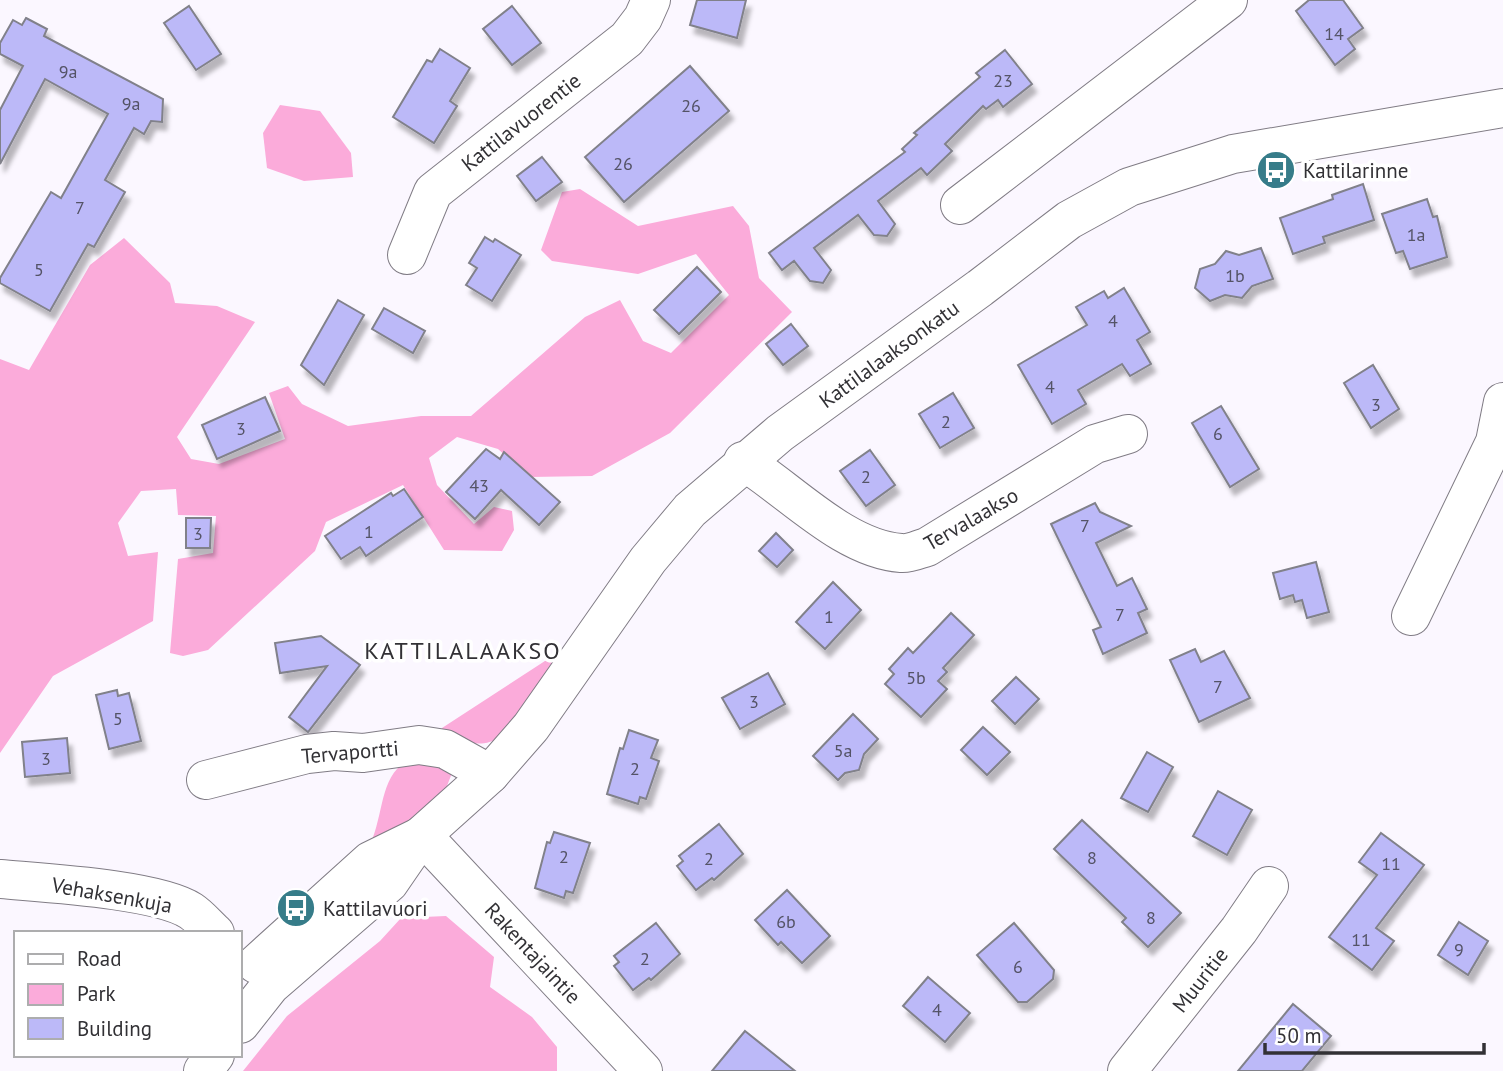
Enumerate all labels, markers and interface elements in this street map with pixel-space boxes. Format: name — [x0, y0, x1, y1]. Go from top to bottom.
house number: 14 — [1324, 22, 1344, 45]
house number: 9a — [59, 60, 77, 83]
street label: Kattilavuorentie — [456, 67, 586, 177]
house number: 23 — [993, 69, 1013, 92]
house number: 9a — [122, 92, 140, 115]
house number: 26 — [681, 94, 701, 117]
bus stop icon: Kattilarinne — [1255, 149, 1297, 191]
house number: 26 — [613, 152, 633, 175]
place label: Kattilarinne — [1303, 157, 1408, 184]
house number: 7 — [75, 196, 85, 219]
house number: 1a — [1407, 223, 1425, 246]
house number: 5 — [34, 258, 44, 281]
house number: 1b — [1225, 264, 1245, 287]
street label: Kattilalaaksonkatu — [814, 294, 964, 414]
house number: 4 — [1108, 309, 1118, 332]
house number: 4 — [1045, 375, 1055, 398]
house number: 3 — [1371, 393, 1381, 416]
house number: 2 — [941, 410, 951, 433]
house number: 3 — [236, 417, 246, 440]
house number: 6 — [1213, 422, 1223, 445]
house number: 2 — [861, 465, 871, 488]
house number: 43 — [469, 474, 489, 497]
street label: Tervalaakso — [919, 481, 1023, 557]
house number: 7 — [1080, 514, 1090, 537]
house number: 1 — [364, 520, 374, 543]
house number: 3 — [193, 522, 203, 545]
house number: 7 — [1115, 603, 1125, 626]
house number: 1 — [824, 605, 834, 628]
district label: KATTILALAAKSO — [364, 635, 562, 666]
house number: 5b — [906, 666, 926, 689]
house number: 7 — [1213, 675, 1223, 698]
house number: 3 — [749, 690, 759, 713]
house number: 5 — [113, 707, 123, 730]
street label: Tervaportti — [300, 734, 400, 770]
house number: 5a — [834, 739, 852, 762]
house number: 3 — [41, 747, 51, 770]
house number: 2 — [630, 757, 640, 780]
house number: 2 — [559, 845, 569, 868]
house number: 8 — [1087, 846, 1097, 869]
house number: 2 — [704, 847, 714, 870]
house number: 11 — [1381, 852, 1401, 875]
street label: Vehaksenkuja — [49, 871, 174, 919]
bus stop icon: Kattilavuori — [275, 887, 317, 929]
place label: Kattilavuori — [323, 895, 428, 922]
street label: Rakentajaintie — [479, 897, 587, 1009]
house number: 8 — [1146, 906, 1156, 929]
house number: 6b — [776, 910, 796, 933]
house number: 11 — [1351, 928, 1371, 951]
legend — [14, 931, 242, 1057]
house number: 9 — [1454, 938, 1464, 961]
street label: Muuritie — [1166, 942, 1234, 1018]
text: Road — [77, 945, 121, 972]
house number: 2 — [640, 947, 650, 970]
house number: 6 — [1013, 955, 1023, 978]
text: Park — [77, 980, 116, 1007]
house number: 4 — [932, 998, 942, 1021]
scale bar — [1265, 1012, 1484, 1056]
text: Building — [77, 1015, 152, 1042]
text: 50 m — [1276, 1022, 1322, 1049]

